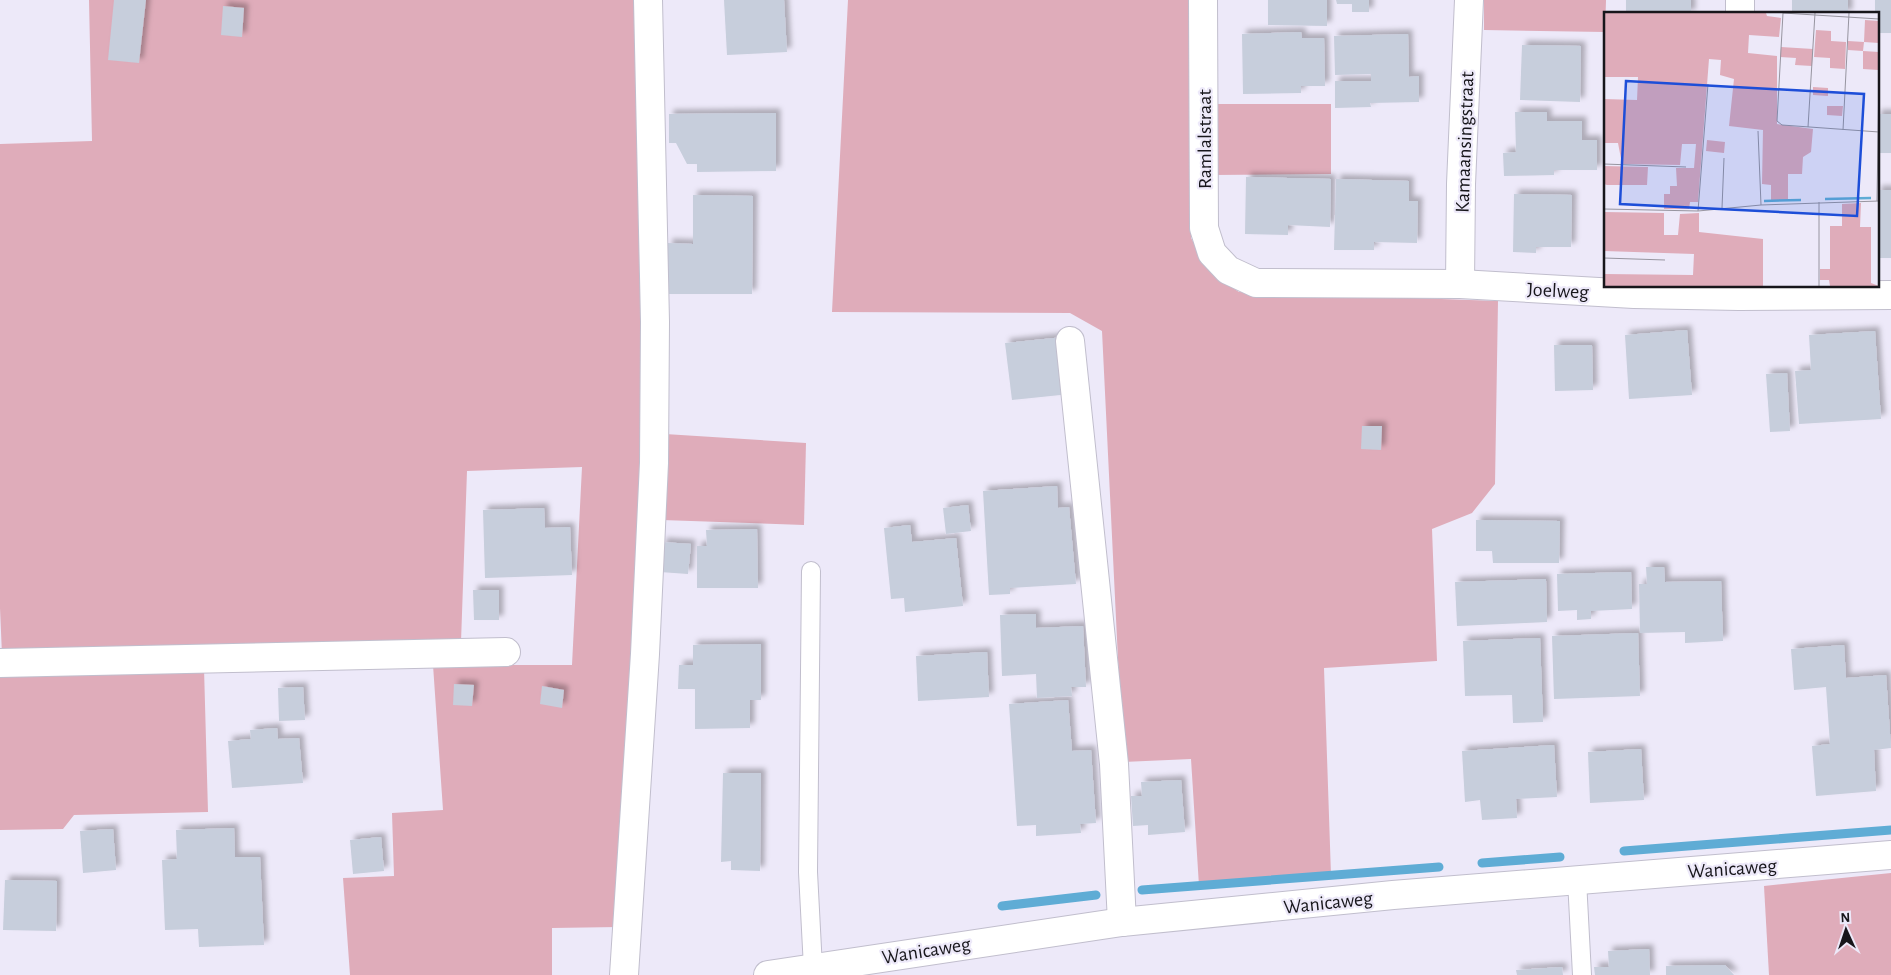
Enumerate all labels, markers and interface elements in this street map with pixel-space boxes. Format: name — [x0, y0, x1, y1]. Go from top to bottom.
inset map — [1604, 12, 1878, 288]
street label: Kamaansingstraat — [1453, 70, 1477, 213]
street label: Ramlalstraat — [1195, 89, 1215, 189]
street label: Joelweg — [1527, 279, 1590, 303]
street label: Wanicaweg — [1687, 856, 1778, 882]
street label: Wanicaweg — [1283, 888, 1374, 918]
north arrow — [1821, 905, 1871, 955]
text: N — [1840, 911, 1851, 925]
street label: Wanicaweg — [880, 934, 972, 968]

